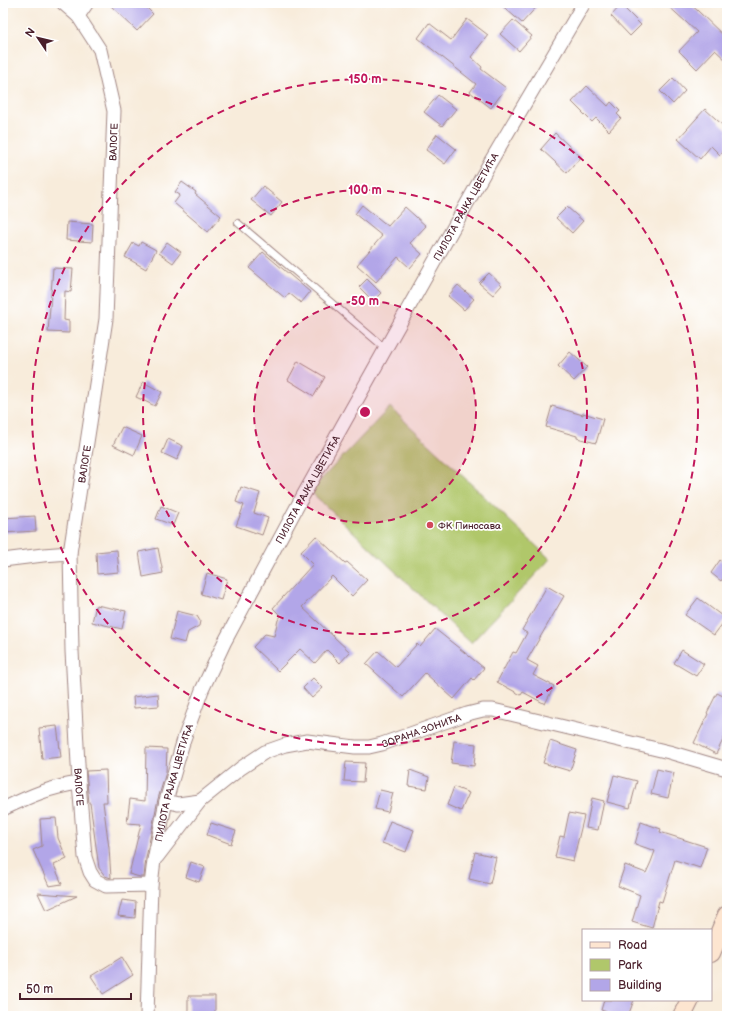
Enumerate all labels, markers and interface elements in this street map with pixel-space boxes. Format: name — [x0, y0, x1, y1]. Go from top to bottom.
north arrow — [18, 18, 58, 58]
text: N — [23, 25, 38, 40]
text: 150 m — [349, 72, 381, 87]
street label: ВАЛОГЕ — [107, 122, 121, 161]
street label: ПИЛОТА РАЈКА ЦВЕТИЋА — [431, 150, 502, 263]
text: 100 m — [348, 183, 382, 198]
text: 50 m — [351, 294, 379, 309]
centre of rings — [358, 405, 372, 419]
street label: ПИЛОТА РАЈКА ЦВЕТИЋА — [273, 433, 343, 546]
street label: ВАЛОГЕ — [76, 444, 94, 484]
marker: ФК Пиносава — [425, 520, 435, 530]
place label: ФК Пиносава — [438, 520, 501, 532]
street label: ЗОРАНА ЗОНИЋА — [381, 711, 464, 751]
street label: ПИЛОТА РАЈКА ЦВЕТИЋА — [153, 722, 196, 843]
street label: ВАЛОГЕ — [71, 768, 86, 807]
legend — [582, 929, 712, 1001]
text: Road — [618, 938, 647, 953]
text: Park — [618, 958, 642, 973]
scale bar — [20, 975, 131, 1001]
text: Building — [618, 978, 662, 993]
text: 50 m — [26, 982, 53, 997]

